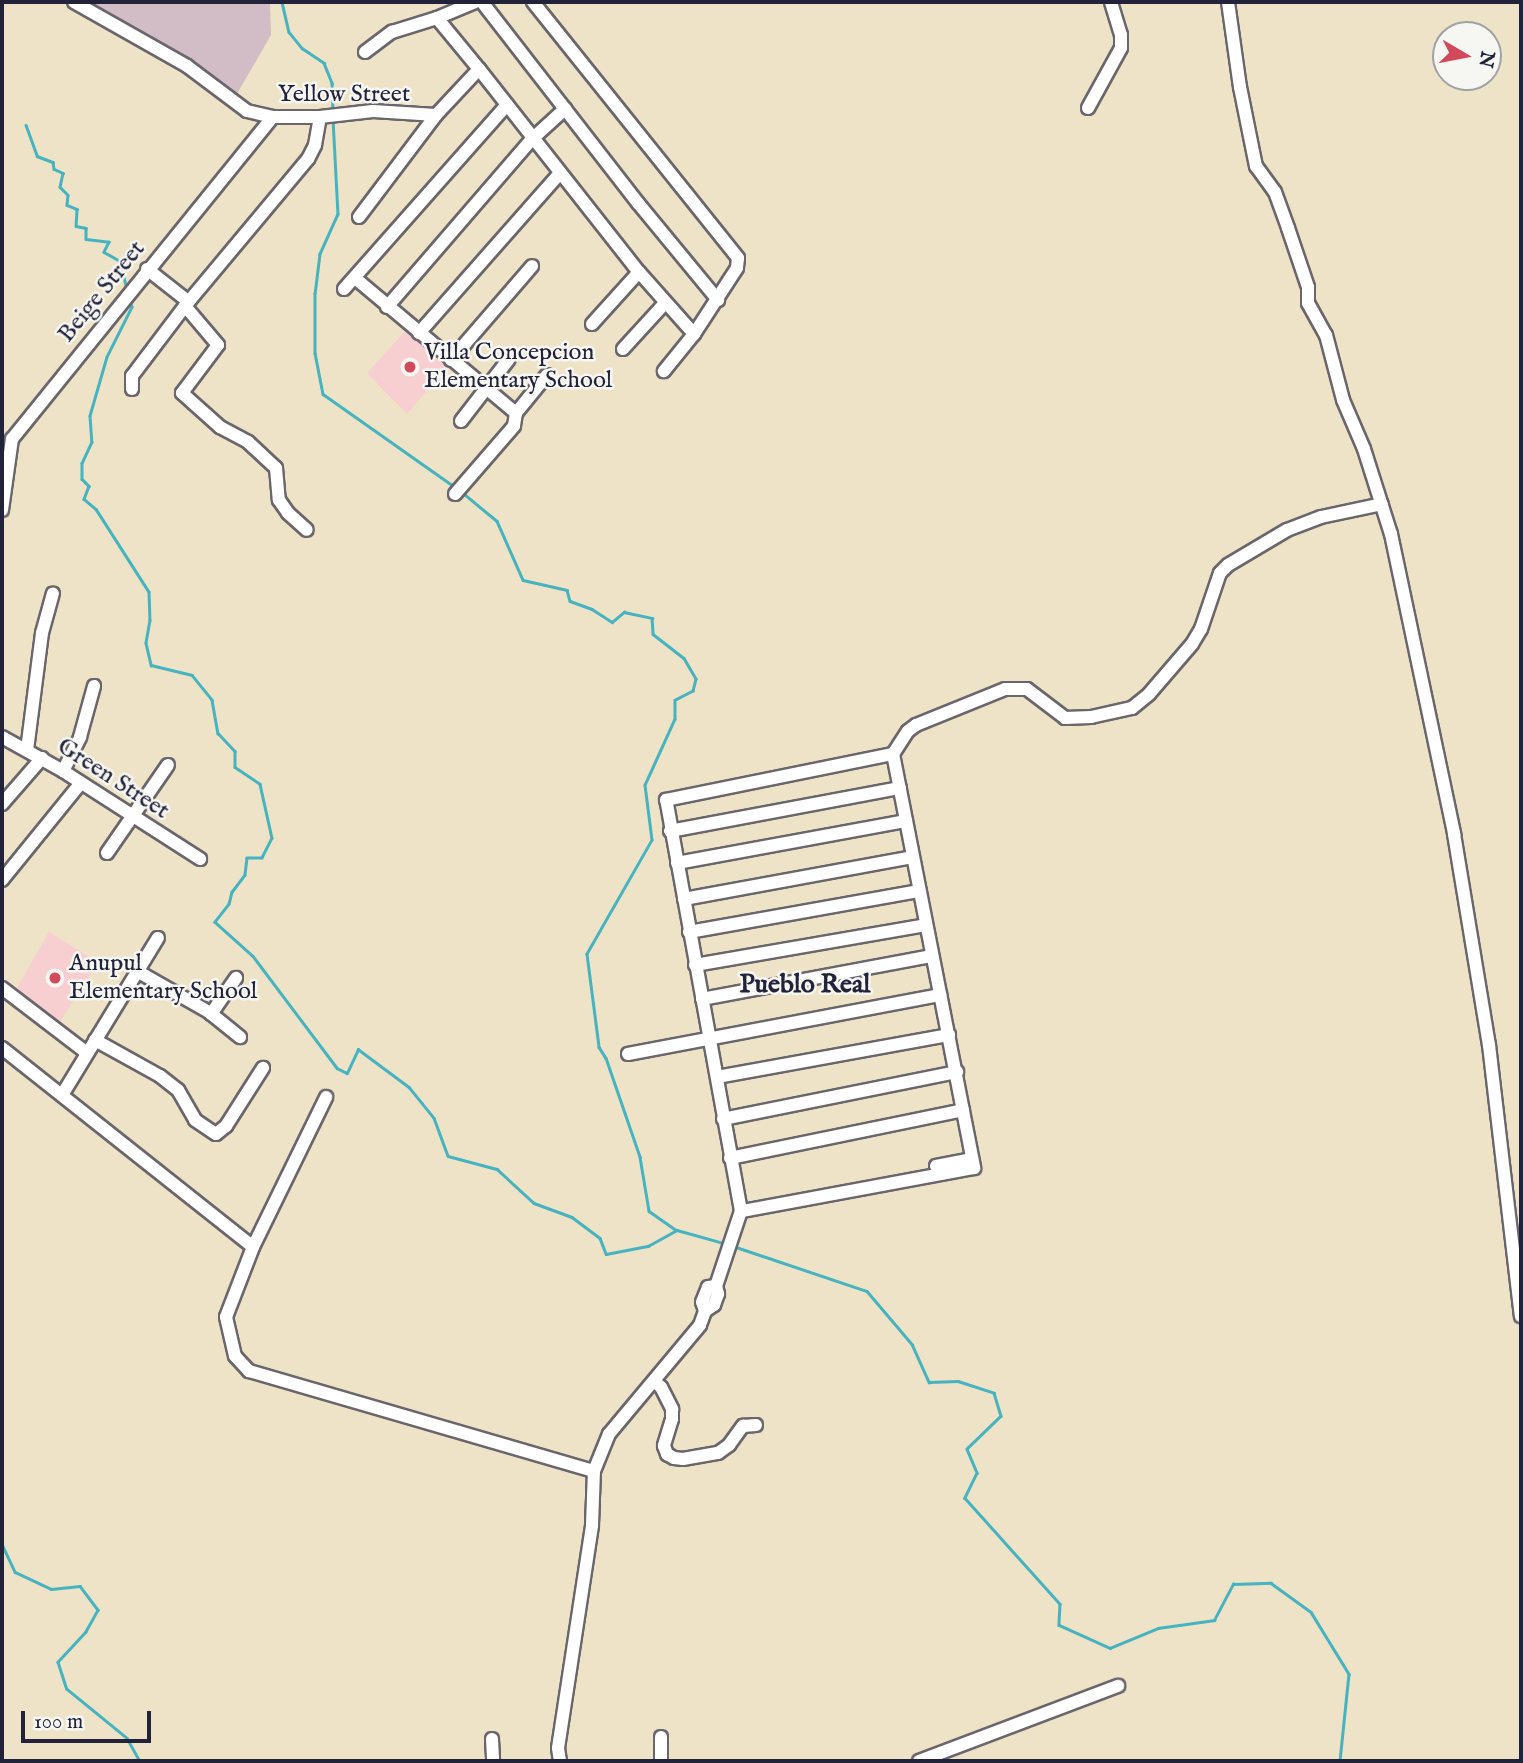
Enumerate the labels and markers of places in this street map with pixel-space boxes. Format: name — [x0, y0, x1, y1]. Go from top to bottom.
place label: Villa Concepcion Elementary School — [424, 339, 612, 395]
marker: Villa Concepcion Elementary School — [402, 359, 418, 375]
place label: Anupul Elementary School — [69, 950, 257, 1006]
marker: Anupul Elementary School — [47, 970, 63, 986]

